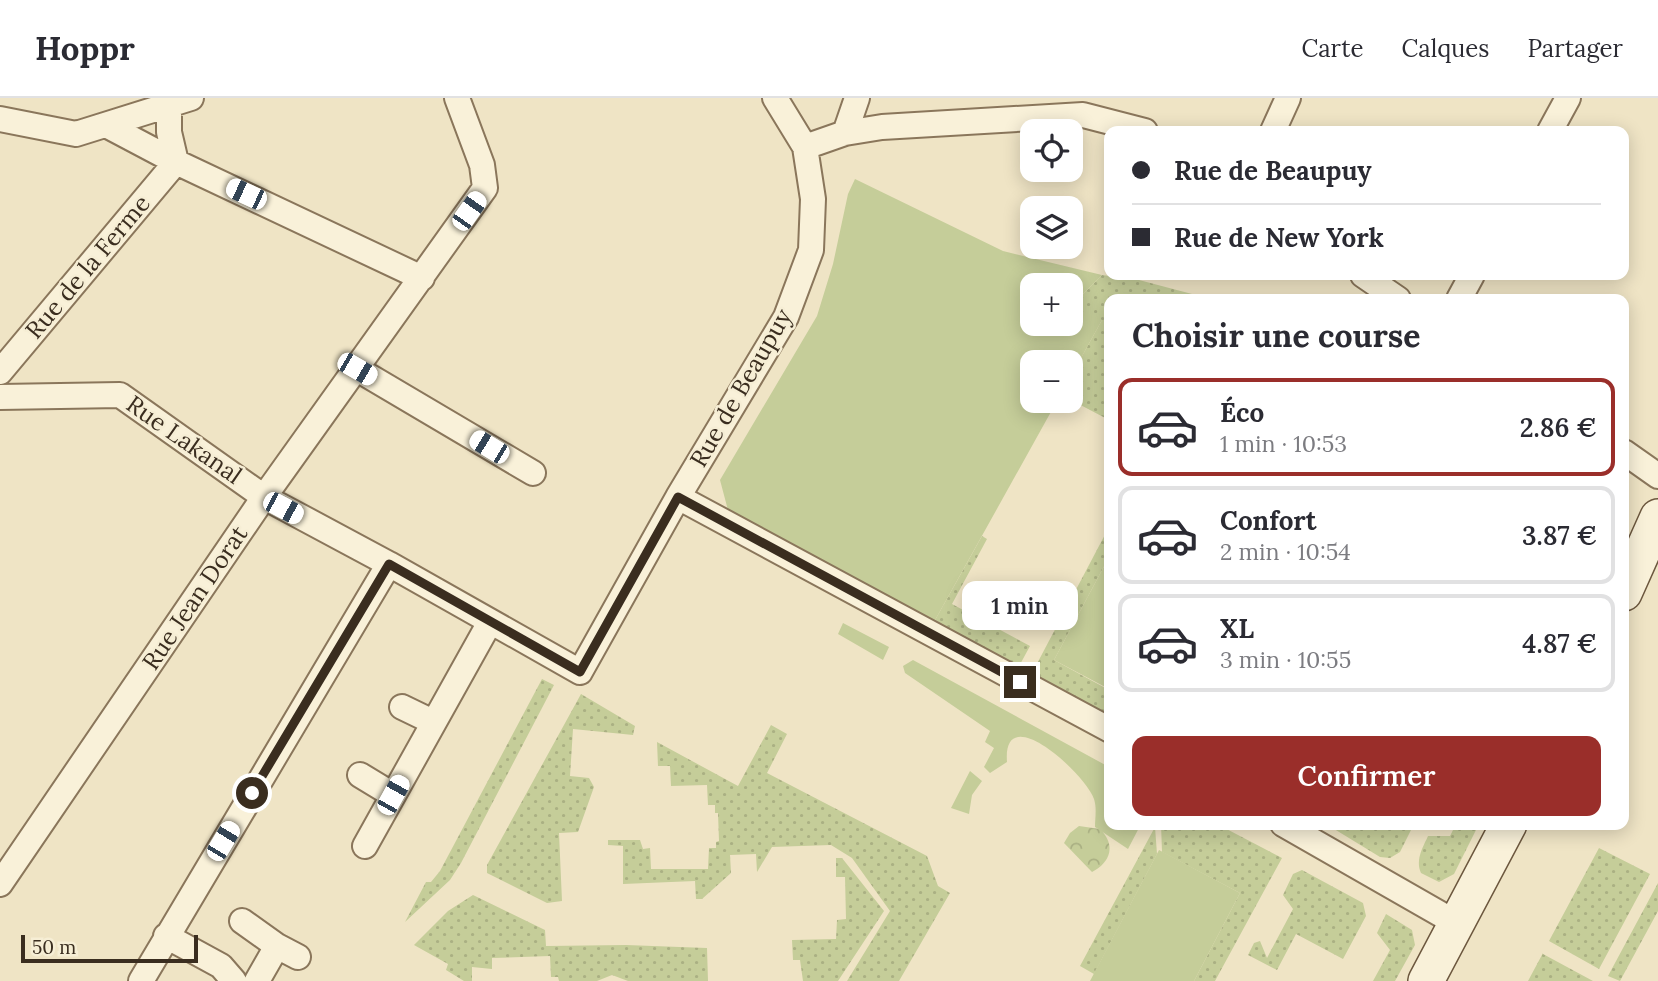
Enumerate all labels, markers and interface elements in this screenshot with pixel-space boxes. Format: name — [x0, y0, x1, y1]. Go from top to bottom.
text: Hoppr — [35, 27, 135, 69]
text: Carte — [1301, 33, 1363, 64]
text: Calques — [1401, 33, 1489, 64]
text: Partager — [1527, 33, 1623, 64]
map controls — [1020, 119, 1083, 413]
button: locate — [1020, 119, 1083, 182]
text: Rue de Beaupuy — [1174, 154, 1372, 187]
car — [223, 176, 270, 212]
street label: Rue de la Ferme — [18, 188, 157, 345]
car — [449, 188, 490, 234]
button: layers — [1020, 196, 1083, 259]
text: Rue de New York — [1174, 221, 1384, 254]
button: + — [1020, 273, 1083, 336]
street label: Rue de Beaupuy — [683, 303, 799, 473]
text: Choisir une course — [1132, 315, 1420, 356]
car — [334, 349, 381, 389]
button: − — [1020, 350, 1083, 413]
street label: Rue Lakanal — [120, 388, 248, 491]
icon: car — [1136, 396, 1199, 459]
text: Éco — [1220, 396, 1264, 429]
text: 2.86 € — [1520, 411, 1597, 444]
car — [466, 427, 513, 467]
text: 1 min · 10:53 — [1220, 429, 1347, 458]
car — [260, 489, 307, 527]
icon: car — [1136, 504, 1199, 567]
text: Confort — [1220, 504, 1317, 537]
street label: Rue Jean Dorat — [135, 519, 255, 676]
text: 3.87 € — [1522, 519, 1597, 552]
text: 2 min · 10:54 — [1220, 537, 1351, 566]
callout: 1 min — [962, 580, 1078, 630]
text: 1 min — [991, 591, 1049, 620]
icon: car — [1136, 612, 1199, 675]
text: XL — [1220, 612, 1254, 645]
text: 4.87 € — [1522, 627, 1597, 660]
text: 3 min · 10:55 — [1220, 645, 1351, 674]
route end — [1004, 666, 1036, 698]
button: Confirmer — [1132, 736, 1601, 816]
car — [374, 772, 413, 818]
route start — [236, 777, 268, 809]
car — [204, 818, 243, 864]
scale bar — [21, 932, 198, 964]
text: 50 m — [32, 935, 76, 959]

